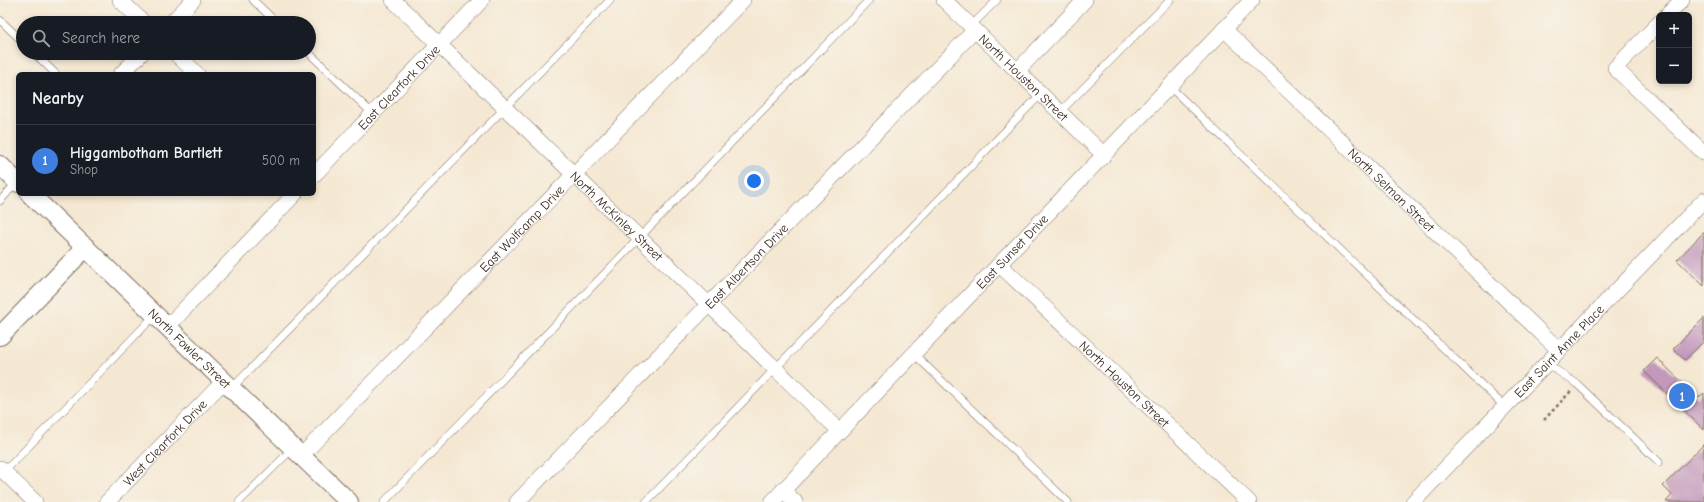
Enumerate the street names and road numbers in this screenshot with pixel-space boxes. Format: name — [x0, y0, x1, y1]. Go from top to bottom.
street label: North Houston Street — [976, 31, 1072, 125]
street label: East Clearfork Drive — [354, 41, 443, 132]
street label: North Selman Street — [1345, 145, 1439, 235]
street label: North McKinley Street — [568, 168, 667, 265]
street label: East Wolfcamp Drive — [476, 182, 567, 275]
street label: East Sunset Drive — [973, 211, 1051, 291]
street label: East Albertson Drive — [701, 220, 791, 312]
street label: East Saint Anne Place — [1511, 301, 1607, 400]
street label: North Fowler Street — [145, 305, 235, 392]
street label: North Houston Street — [1077, 337, 1174, 431]
street label: West Clearfork Drive — [120, 396, 210, 488]

